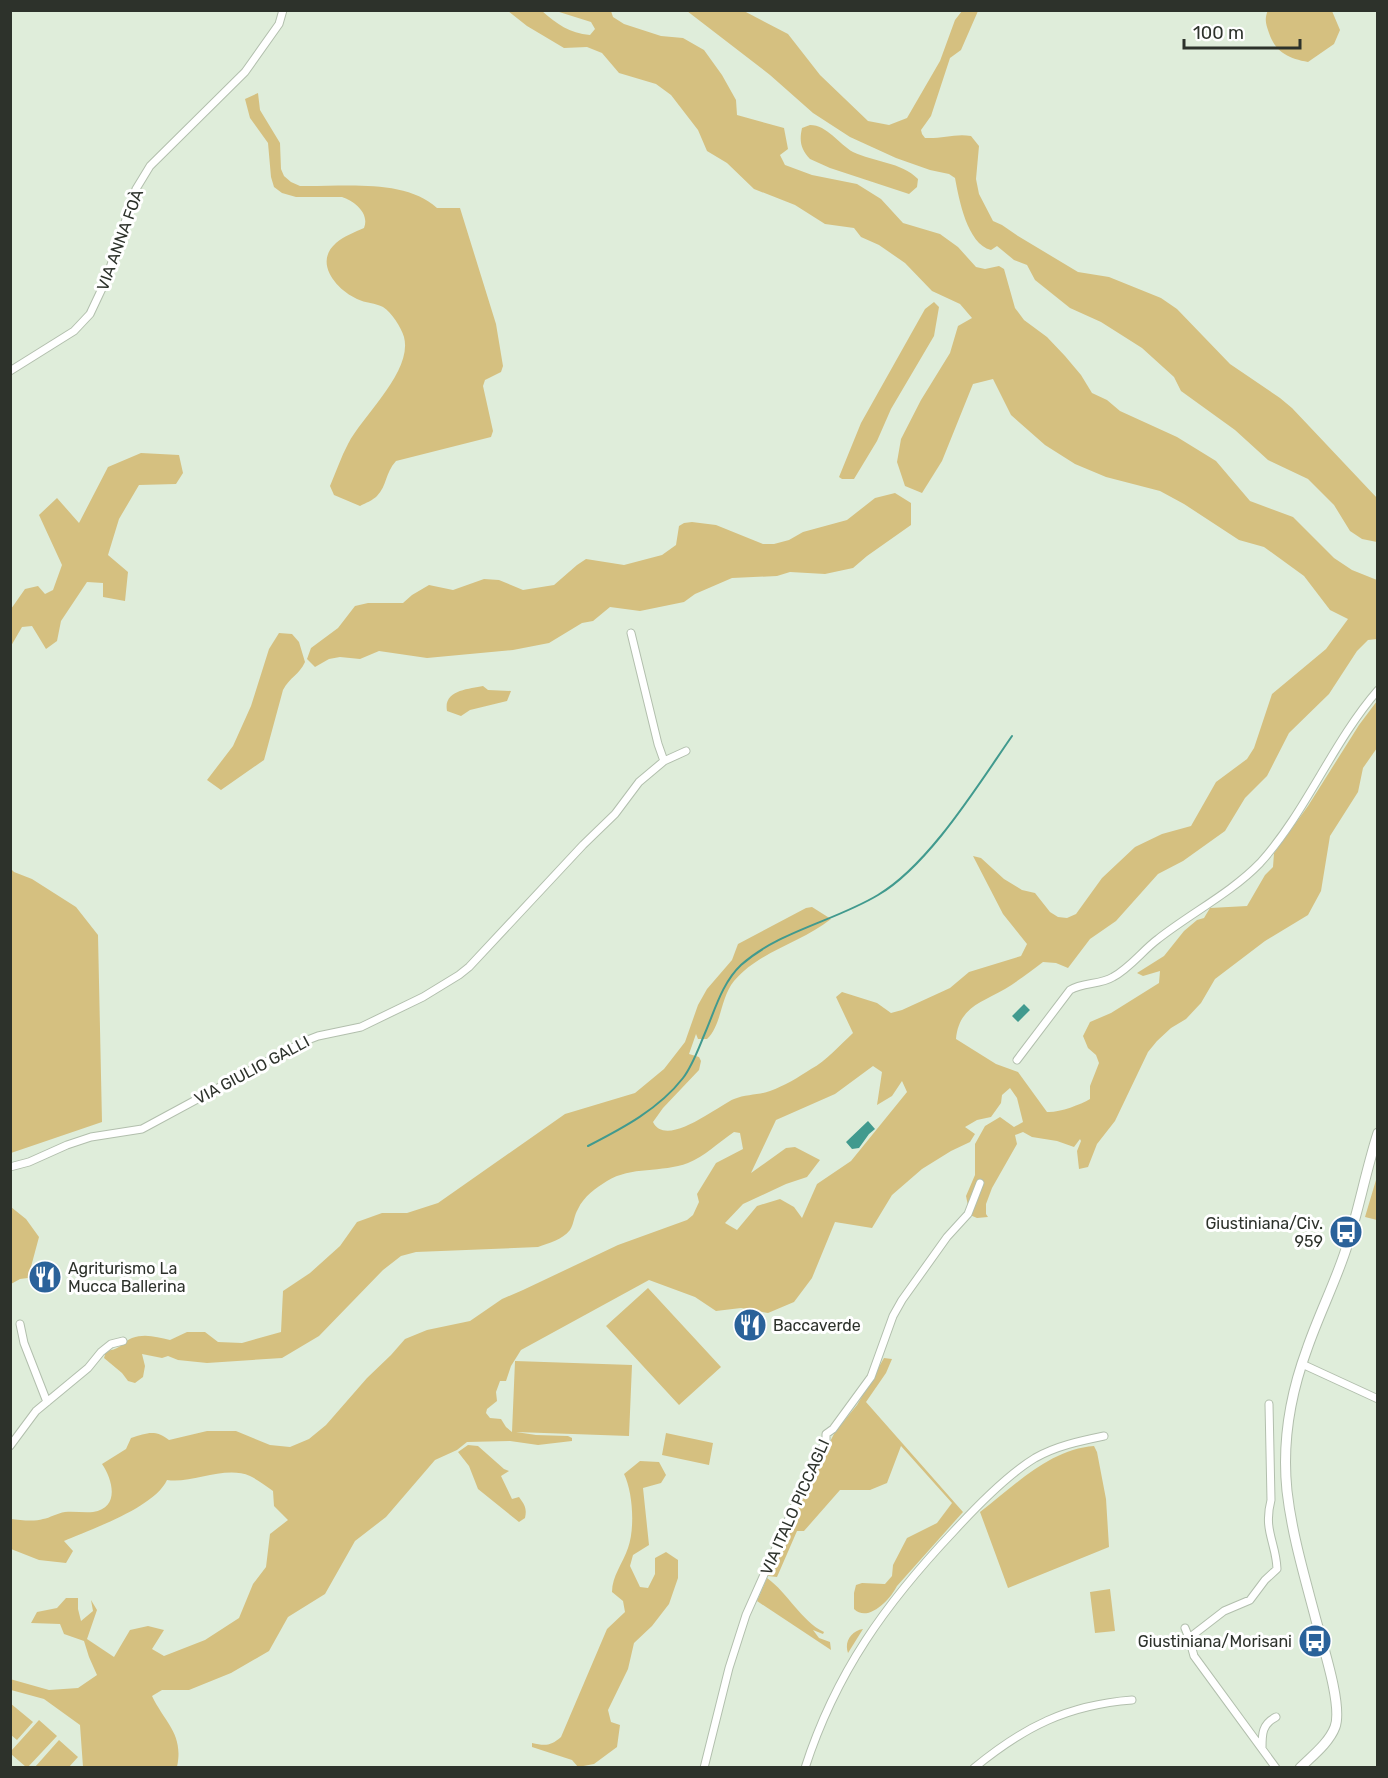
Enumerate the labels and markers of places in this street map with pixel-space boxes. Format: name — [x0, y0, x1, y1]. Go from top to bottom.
place label: Giustiniana/Civ. 959 — [1205, 1214, 1323, 1251]
bus stop icon: Giustiniana/Civ. 959 — [1328, 1214, 1364, 1250]
restaurant icon: Agriturismo La Mucca Ballerina — [27, 1259, 63, 1295]
place label: Agriturismo La Mucca Ballerina — [68, 1259, 186, 1296]
restaurant icon: Baccaverde — [732, 1307, 768, 1343]
place label: Baccaverde — [773, 1316, 861, 1335]
bus stop icon: Giustiniana/Morisani — [1297, 1623, 1333, 1659]
place label: Giustiniana/Morisani — [1138, 1632, 1292, 1651]

